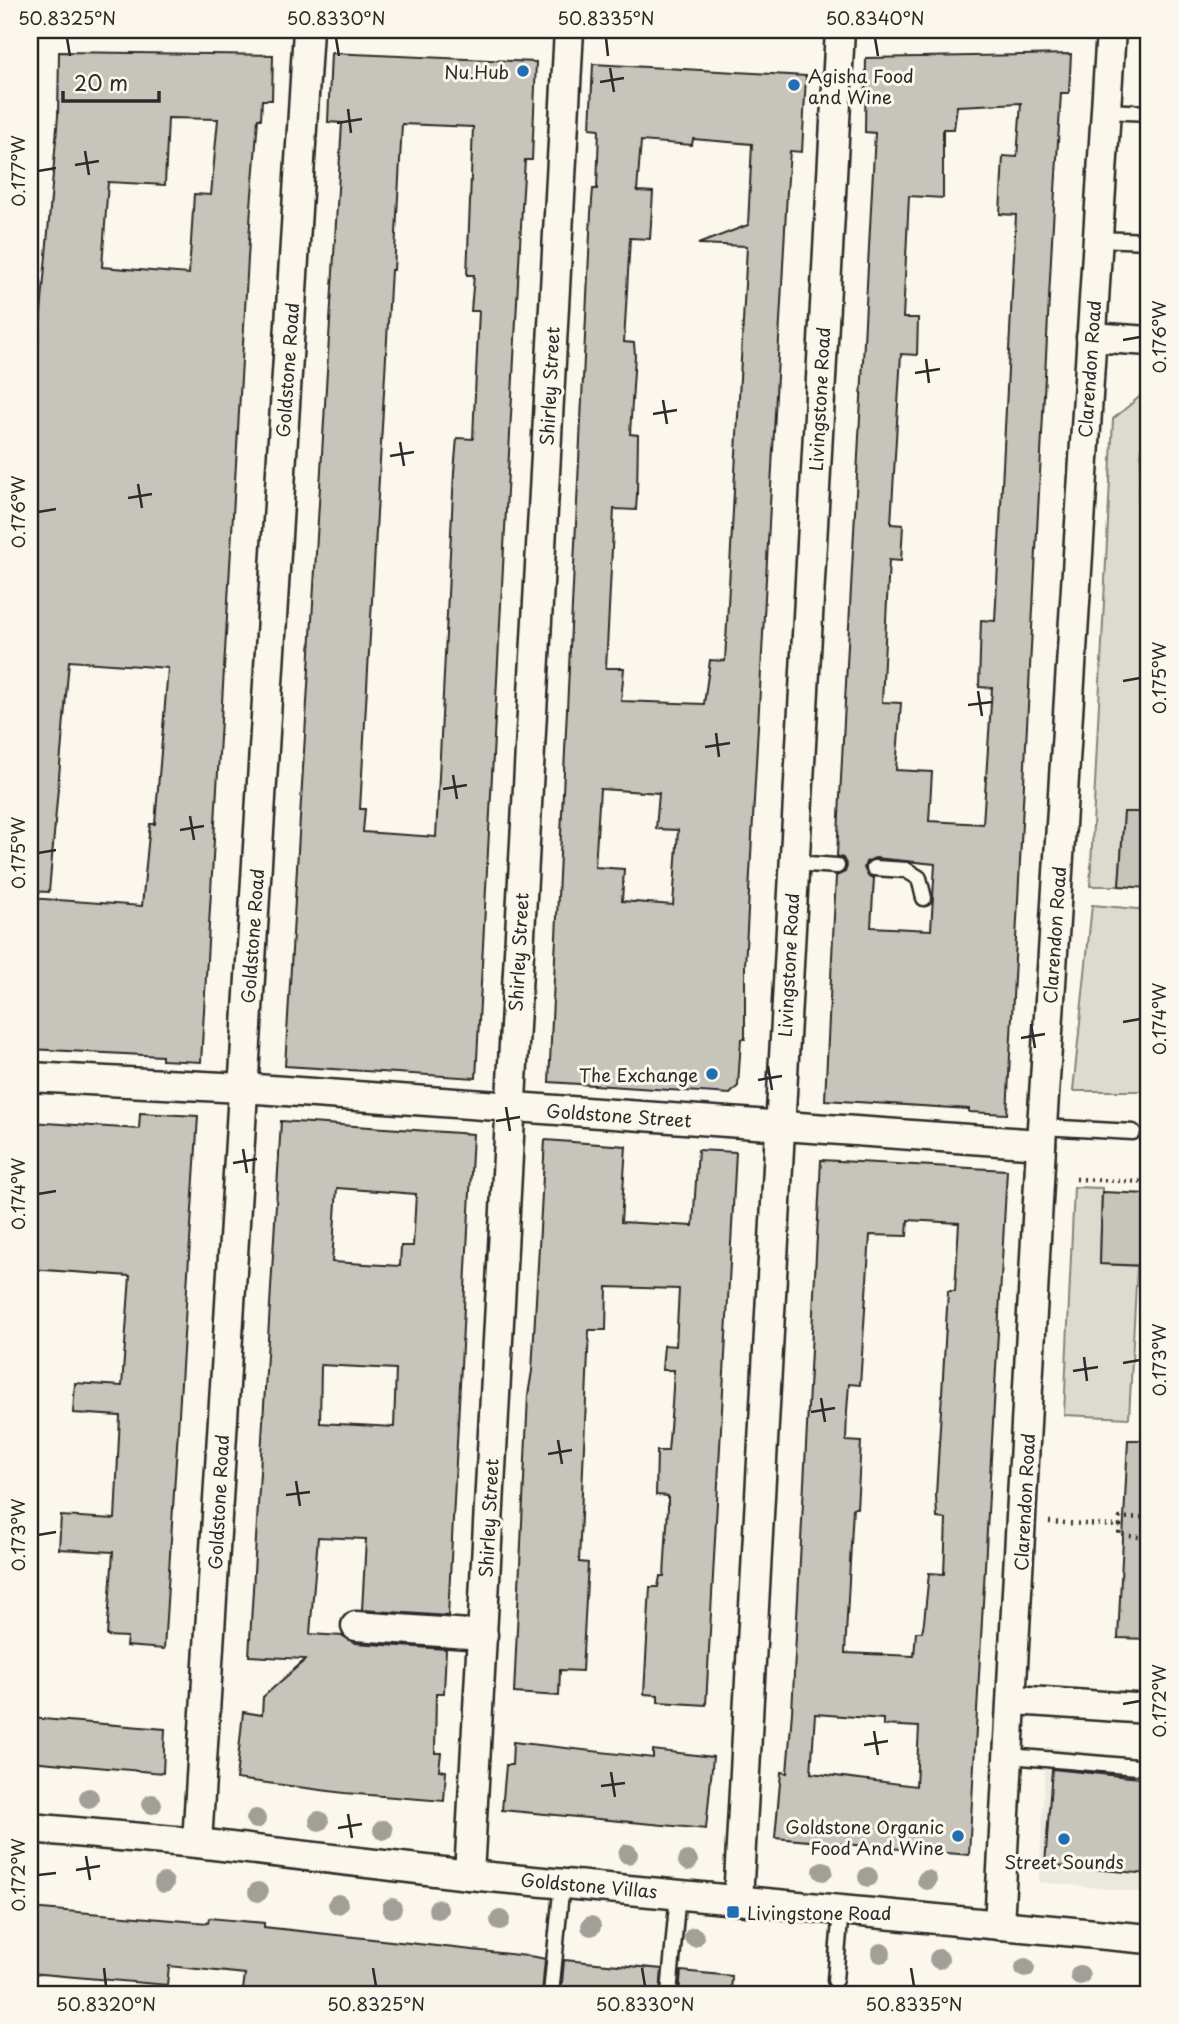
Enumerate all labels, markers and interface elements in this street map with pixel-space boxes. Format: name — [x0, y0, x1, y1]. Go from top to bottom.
text: 50.8325°N — [18, 4, 116, 31]
text: 50.8330°N — [287, 4, 385, 31]
text: 50.8335°N — [557, 4, 655, 31]
text: 50.8340°N — [825, 4, 925, 31]
place label: Nu.Hub — [444, 58, 509, 85]
scale bar — [63, 60, 159, 104]
place label: Agisha Food and Wine — [808, 62, 914, 110]
marker: Nu.Hub — [515, 63, 531, 79]
text: 20 m — [74, 66, 128, 98]
marker: Agisha Food and Wine — [786, 77, 802, 93]
text: 0.177°W — [4, 135, 31, 207]
street label: Clarendon Road — [1071, 299, 1107, 439]
text: 0.176°W — [1145, 300, 1172, 374]
street label: Goldstone Road — [269, 302, 305, 438]
street label: Shirley Street — [532, 326, 566, 446]
street label: Livingstone Road — [802, 326, 836, 472]
text: 0.176°W — [4, 475, 31, 549]
text: 0.175°W — [1145, 641, 1172, 714]
text: 0.175°W — [4, 816, 31, 889]
street label: Clarendon Road — [1036, 865, 1072, 1005]
street label: Goldstone Road — [234, 868, 270, 1004]
street label: Shirley Street — [501, 892, 535, 1012]
street label: Livingstone Road — [771, 892, 805, 1038]
text: 0.174°W — [1145, 982, 1172, 1055]
place label: The Exchange — [579, 1061, 698, 1088]
marker: The Exchange — [704, 1066, 720, 1082]
street label: Goldstone Street — [545, 1096, 693, 1134]
text: 0.174°W — [4, 1157, 31, 1230]
text: 0.173°W — [1145, 1323, 1172, 1397]
street label: Clarendon Road — [1007, 1432, 1041, 1572]
street label: Goldstone Road — [201, 1434, 235, 1570]
street label: Shirley Street — [471, 1458, 505, 1578]
text: 0.173°W — [4, 1498, 31, 1572]
text: 0.172°W — [1145, 1664, 1172, 1738]
place label: Goldstone Organic Food And Wine — [785, 1813, 944, 1861]
marker: Goldstone Organic Food And Wine — [950, 1828, 966, 1844]
marker: Street Sounds — [1056, 1831, 1072, 1847]
text: 0.172°W — [4, 1838, 31, 1912]
place label: Street Sounds — [1004, 1848, 1124, 1875]
street label: Goldstone Villas — [520, 1866, 658, 1904]
place label: Livingstone Road — [747, 1899, 891, 1926]
marker: Livingstone Road — [725, 1904, 741, 1920]
text: 50.8320°N — [56, 1990, 156, 2017]
text: 50.8325°N — [327, 1990, 425, 2017]
text: 50.8330°N — [596, 1990, 694, 2017]
text: 50.8335°N — [865, 1990, 963, 2017]

